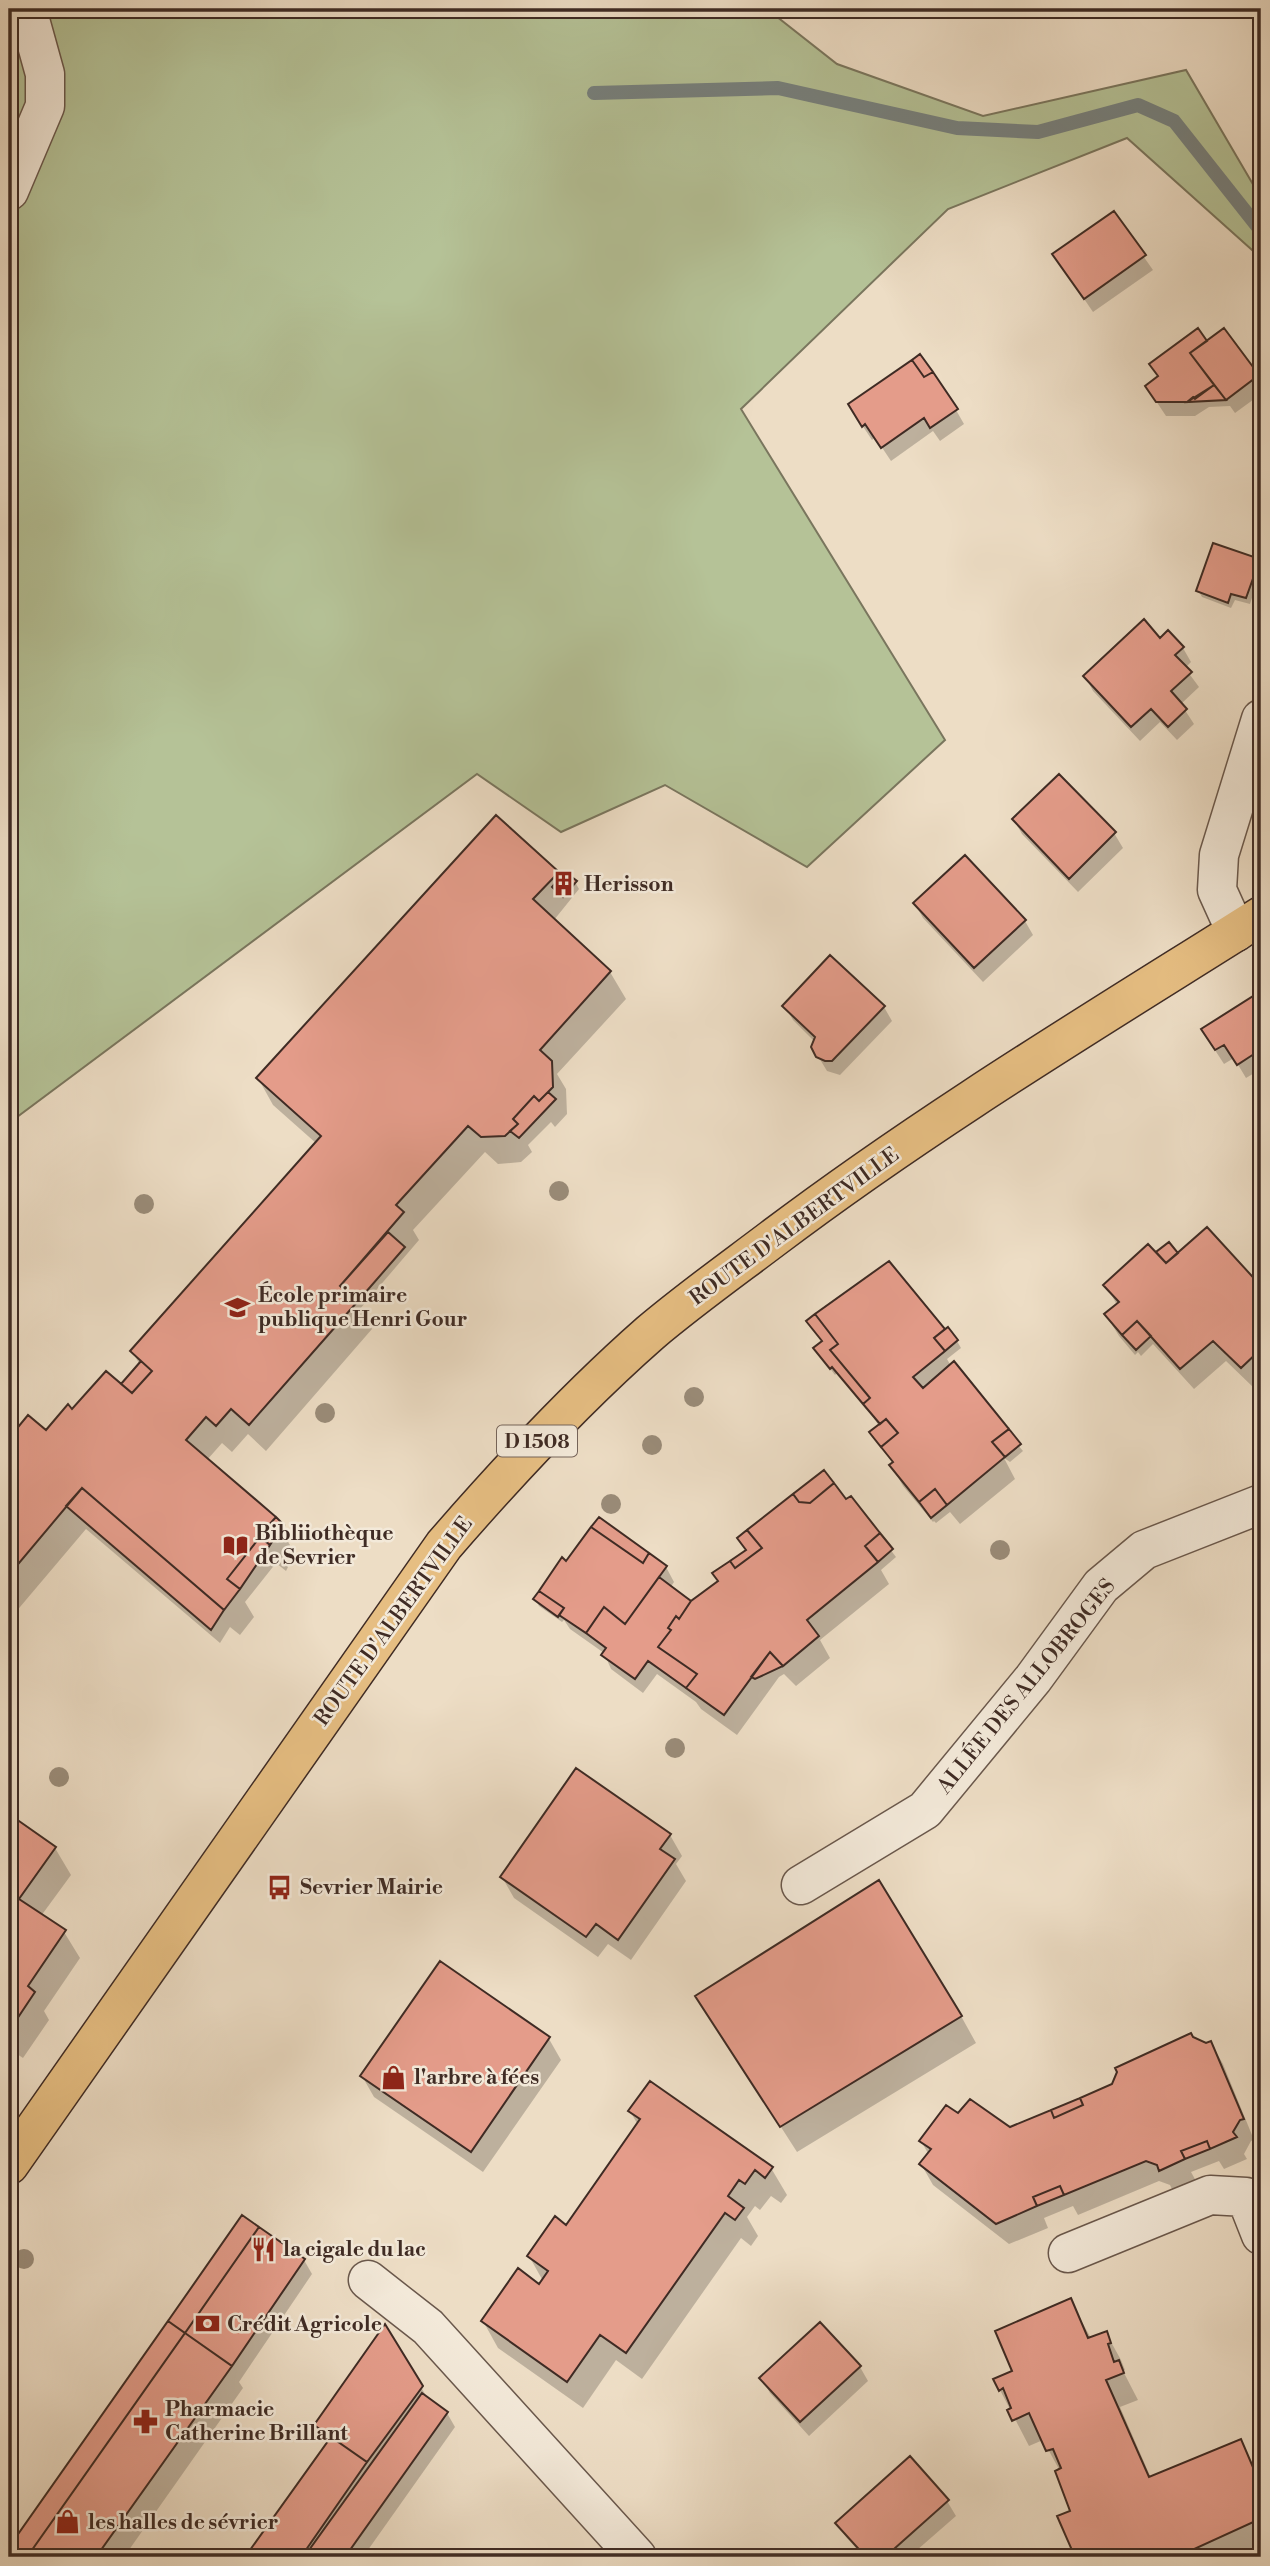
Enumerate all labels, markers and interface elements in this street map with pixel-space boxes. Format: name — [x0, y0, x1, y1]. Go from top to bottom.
building icon: Herisson — [550, 870, 578, 898]
place label: Herisson — [584, 872, 674, 898]
street label: ROUTE D'ALBERTVILLE — [685, 1142, 904, 1312]
place label: École primaire publique Henri Gour — [258, 1281, 467, 1333]
school or university icon: École primaire publique Henri Gour — [224, 1293, 252, 1321]
road number: D 1508 — [497, 1426, 577, 1456]
street label: ROUTE D'ALBERTVILLE — [309, 1512, 479, 1731]
place label: Bibliiothèque de Sevrier — [255, 1521, 393, 1571]
library icon: Bibliiothèque de Sevrier — [221, 1531, 249, 1559]
street label: ALLÉE DES ALLOBROGES — [930, 1573, 1122, 1800]
bus stop icon: Sevrier Mairie — [266, 1873, 294, 1901]
place label: Sevrier Mairie — [300, 1875, 443, 1901]
shop icon: l'arbre à fées — [380, 2063, 408, 2091]
place label: l'arbre à fées — [414, 2065, 539, 2091]
restaurant icon: la cigale du lac — [249, 2235, 277, 2263]
place label: la cigale du lac — [283, 2237, 426, 2263]
bank icon: Crédit Agricole — [193, 2310, 221, 2338]
place label: Crédit Agricole — [227, 2312, 382, 2338]
place label: Pharmacie Catherine Brillant — [165, 2397, 348, 2447]
pharmacy icon: Pharmacie Catherine Brillant — [131, 2407, 159, 2435]
shop icon: les halles de sévrier — [54, 2508, 82, 2536]
place label: les halles de sévrier — [88, 2510, 278, 2536]

